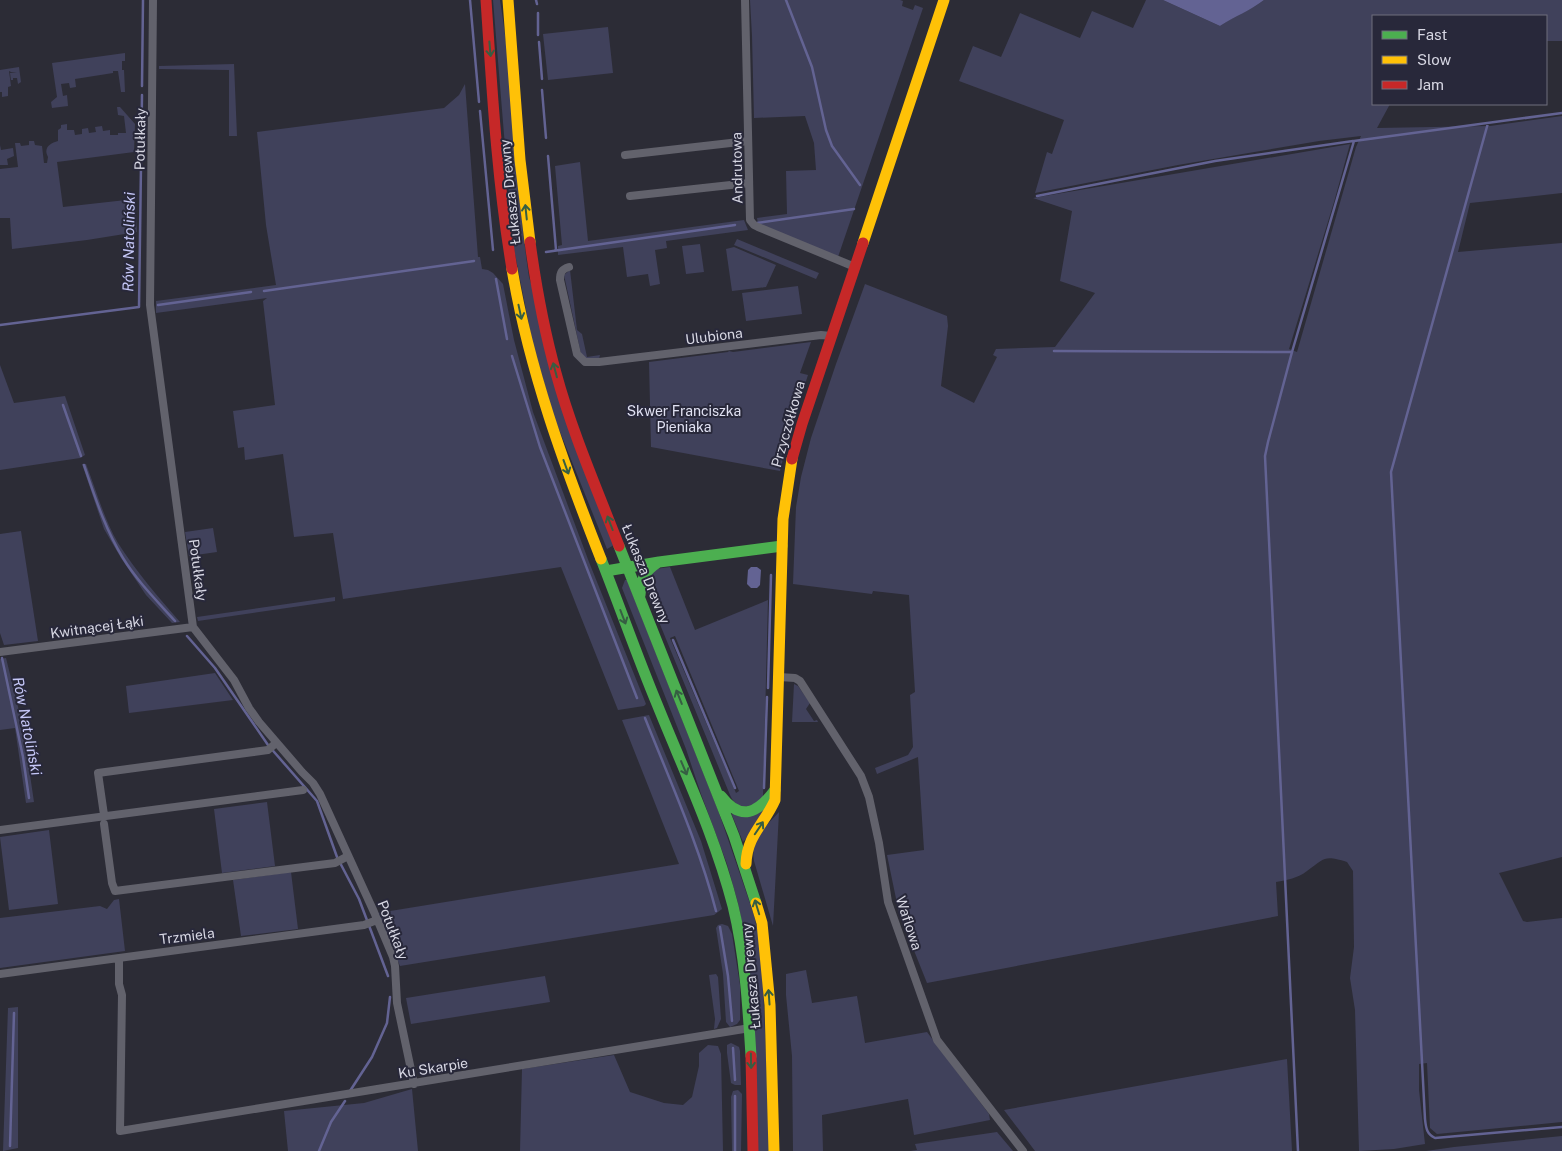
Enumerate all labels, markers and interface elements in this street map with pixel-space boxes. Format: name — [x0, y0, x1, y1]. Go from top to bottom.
legend — [1372, 15, 1547, 105]
text: Fast — [1417, 26, 1447, 43]
one-way arrow — [485, 40, 494, 56]
text: Slow — [1417, 51, 1452, 68]
text: Jam — [1417, 76, 1444, 93]
street label: Potułkały — [131, 107, 149, 170]
street label: Andrutowa — [728, 132, 746, 204]
street label: Łukasza Drewny — [496, 138, 523, 245]
water label: Rów Natoliński — [119, 192, 138, 292]
one-way arrow — [521, 205, 531, 221]
one-way arrow — [516, 303, 525, 319]
street label: Ulubiona — [684, 325, 744, 347]
one-way arrow — [550, 362, 560, 378]
street label: Przyczółkowa — [768, 379, 808, 469]
park label: Skwer Franciszka Pieniaka — [627, 403, 741, 435]
one-way arrow — [562, 459, 572, 475]
one-way arrow — [605, 516, 614, 531]
street label: Łukasza Drewny — [619, 522, 673, 627]
street label: Potułkały — [186, 538, 210, 603]
one-way arrow — [619, 609, 628, 624]
street label: Kwitnącej Łąki — [49, 613, 145, 641]
water label: Rów Natoliński — [10, 675, 45, 777]
one-way arrow — [674, 690, 683, 705]
one-way arrow — [680, 760, 690, 775]
one-way arrow — [754, 821, 764, 835]
street label: Waflowa — [893, 894, 925, 952]
street label: Potułkały — [374, 898, 412, 962]
one-way arrow — [752, 899, 762, 915]
street label: Łukasza Drewny — [738, 922, 764, 1029]
street label: Trzmiela — [158, 925, 216, 947]
one-way arrow — [765, 990, 774, 1006]
one-way arrow — [746, 1053, 755, 1069]
street label: Ku Skarpie — [397, 1055, 469, 1081]

